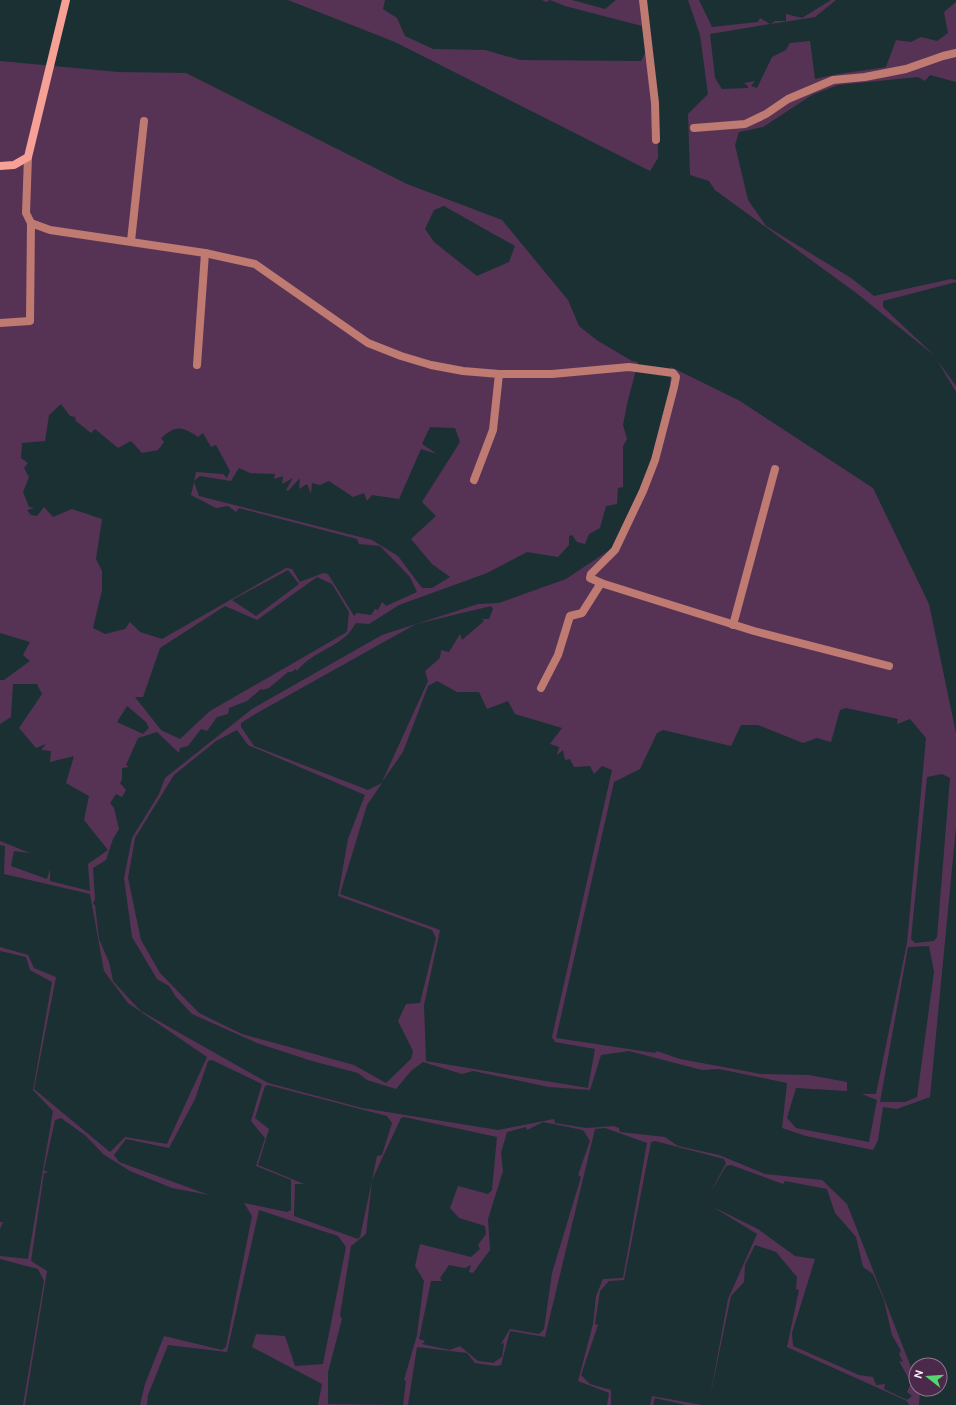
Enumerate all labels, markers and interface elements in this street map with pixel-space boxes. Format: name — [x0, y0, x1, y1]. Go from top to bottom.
north arrow — [908, 1357, 948, 1397]
text: N — [911, 1368, 925, 1380]

